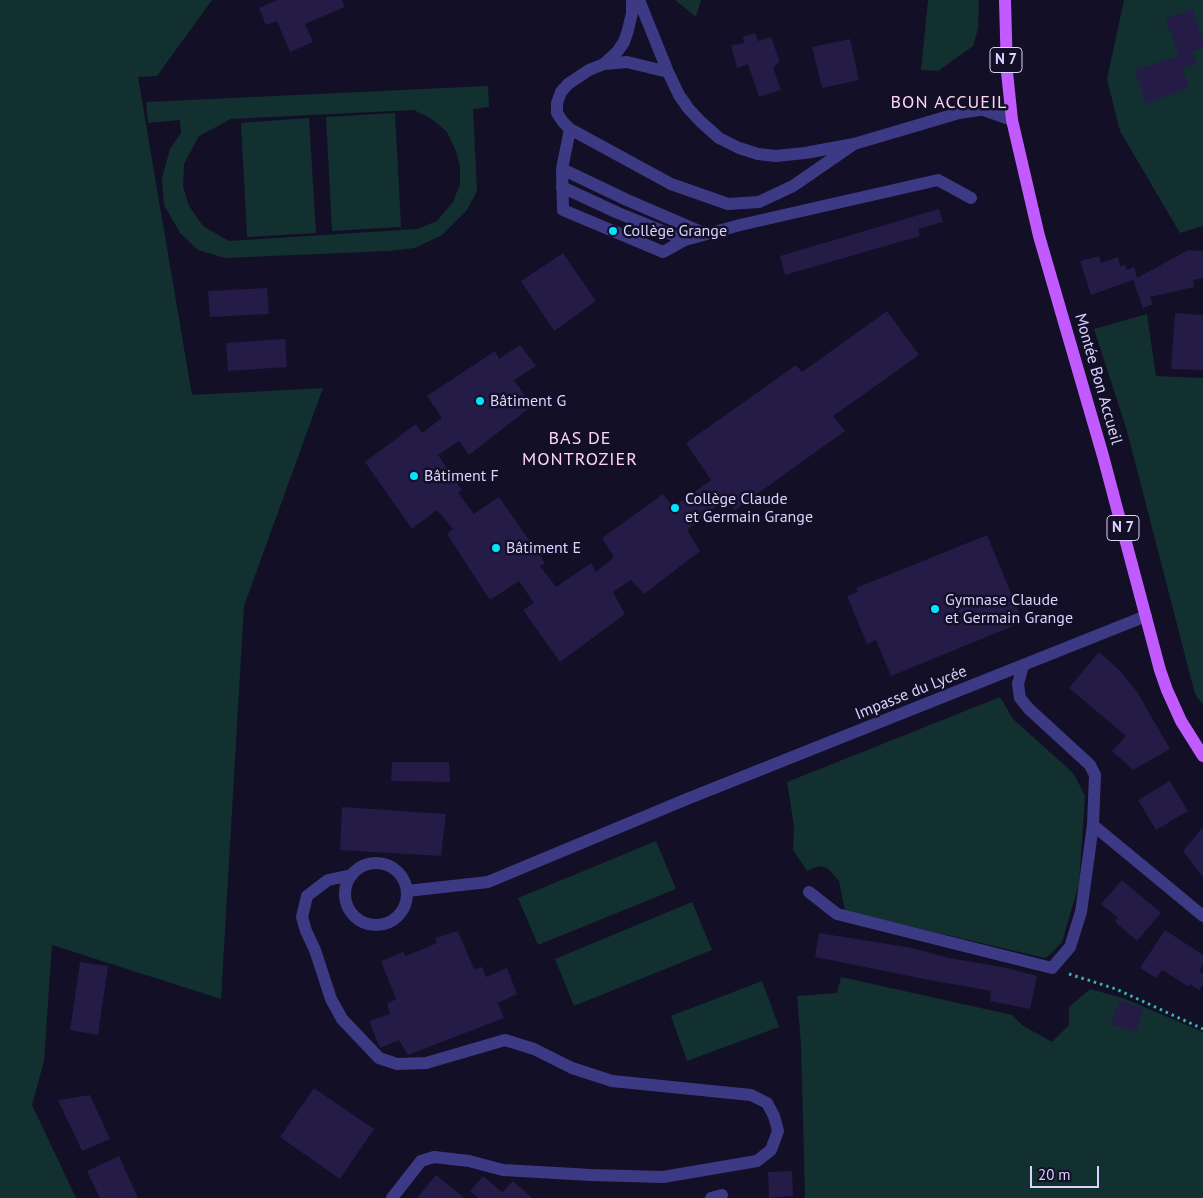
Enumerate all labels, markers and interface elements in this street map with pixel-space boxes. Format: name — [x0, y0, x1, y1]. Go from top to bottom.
road number: N 7 — [990, 48, 1022, 72]
district label: BON ACCUEIL — [889, 92, 1009, 114]
place label: Collège Grange — [623, 221, 727, 241]
marker: Collège Grange — [607, 225, 619, 237]
street label: Montée Bon Accueil — [1070, 311, 1126, 447]
place label: Bâtiment G — [490, 391, 566, 411]
marker: Bâtiment G — [474, 395, 486, 407]
district label: BAS DE MONTROZIER — [521, 428, 639, 470]
place label: Bâtiment F — [424, 466, 499, 486]
marker: Bâtiment F — [408, 470, 420, 482]
place label: Collège Claude et Germain Grange — [685, 489, 813, 527]
marker: Collège Claude et Germain Grange — [669, 502, 681, 514]
road number: N 7 — [1107, 516, 1139, 540]
place label: Bâtiment E — [506, 538, 581, 558]
marker: Bâtiment E — [490, 542, 502, 554]
place label: Gymnase Claude et Germain Grange — [945, 590, 1073, 628]
marker: Gymnase Claude et Germain Grange — [929, 603, 941, 615]
street label: Impasse du Lycée — [852, 662, 970, 724]
scale bar — [1033, 1156, 1102, 1188]
text: 20 m — [1038, 1165, 1071, 1184]

